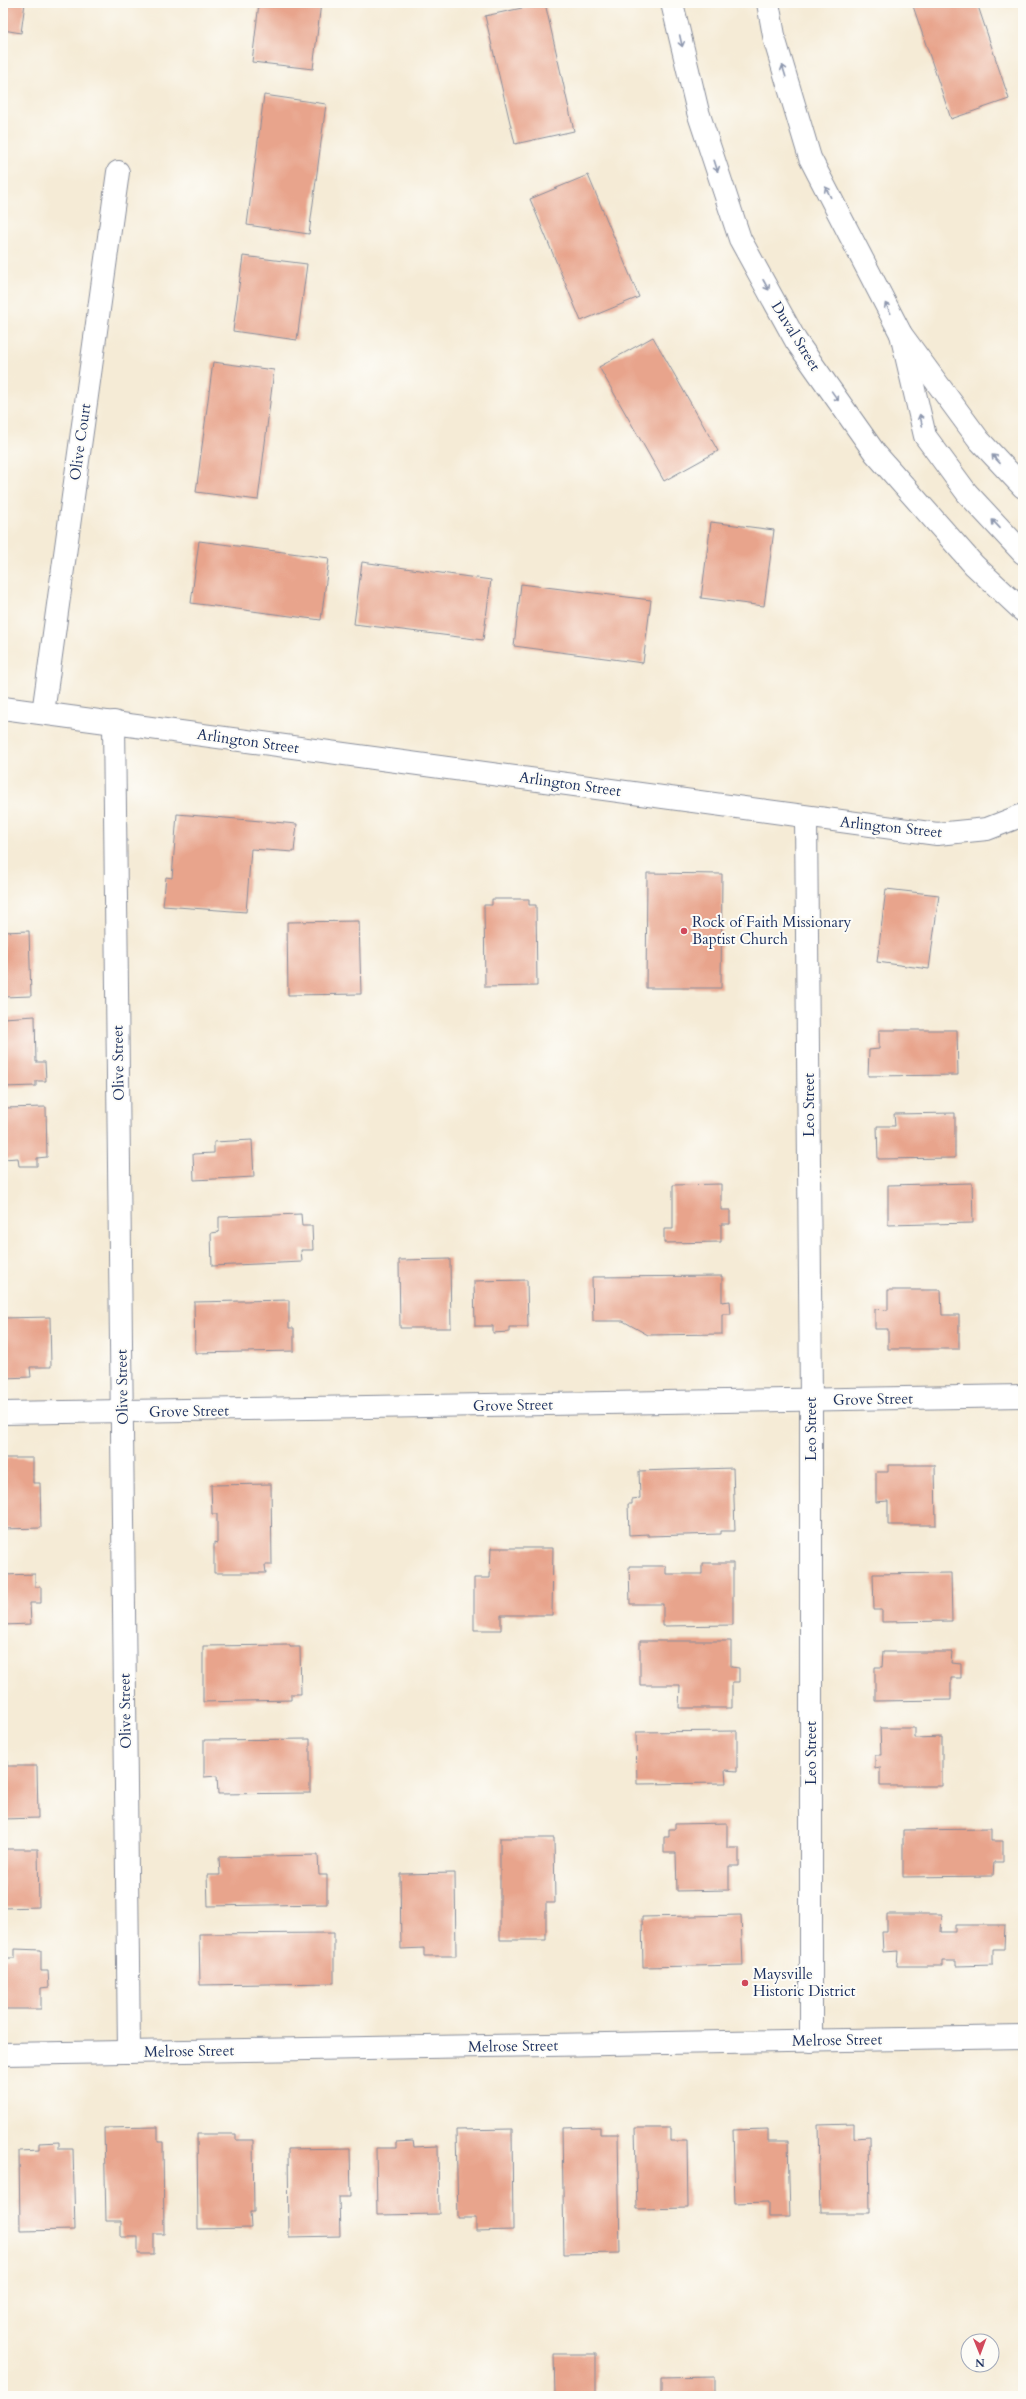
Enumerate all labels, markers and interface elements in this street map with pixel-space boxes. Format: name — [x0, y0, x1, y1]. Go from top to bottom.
one-way arrow — [678, 34, 685, 47]
one-way arrow — [780, 64, 787, 77]
one-way arrow — [713, 159, 720, 172]
one-way arrow — [824, 187, 832, 199]
one-way arrow — [762, 279, 770, 291]
street label: Duval Street — [767, 297, 825, 375]
one-way arrow — [884, 302, 891, 314]
one-way arrow — [831, 390, 839, 401]
street label: Olive Court — [65, 402, 95, 482]
one-way arrow — [917, 414, 925, 427]
one-way arrow — [992, 454, 1001, 464]
one-way arrow — [992, 519, 1001, 529]
street label: Arlington Street — [196, 724, 300, 758]
street label: Arlington Street — [518, 767, 622, 801]
street label: Arlington Street — [839, 812, 943, 842]
place label: Rock of Faith Missionary Baptist Church — [692, 912, 852, 949]
marker: Rock of Faith Missionary Baptist Church — [679, 926, 689, 936]
street label: Olive Street — [107, 1025, 129, 1101]
street label: Leo Street — [799, 1073, 819, 1137]
street label: Olive Street — [111, 1349, 133, 1425]
street label: Grove Street — [833, 1388, 913, 1410]
street label: Grove Street — [473, 1394, 553, 1416]
street label: Leo Street — [801, 1397, 821, 1461]
street label: Grove Street — [149, 1400, 229, 1422]
street label: Olive Street — [114, 1673, 136, 1749]
street label: Leo Street — [801, 1721, 821, 1785]
place label: Maysville Historic District — [753, 1964, 856, 2001]
marker: Maysville Historic District — [740, 1978, 750, 1988]
street label: Melrose Street — [792, 2029, 883, 2051]
street label: Melrose Street — [468, 2035, 559, 2057]
street label: Melrose Street — [144, 2040, 235, 2062]
north arrow — [960, 2333, 1000, 2373]
text: N — [975, 2355, 985, 2370]

